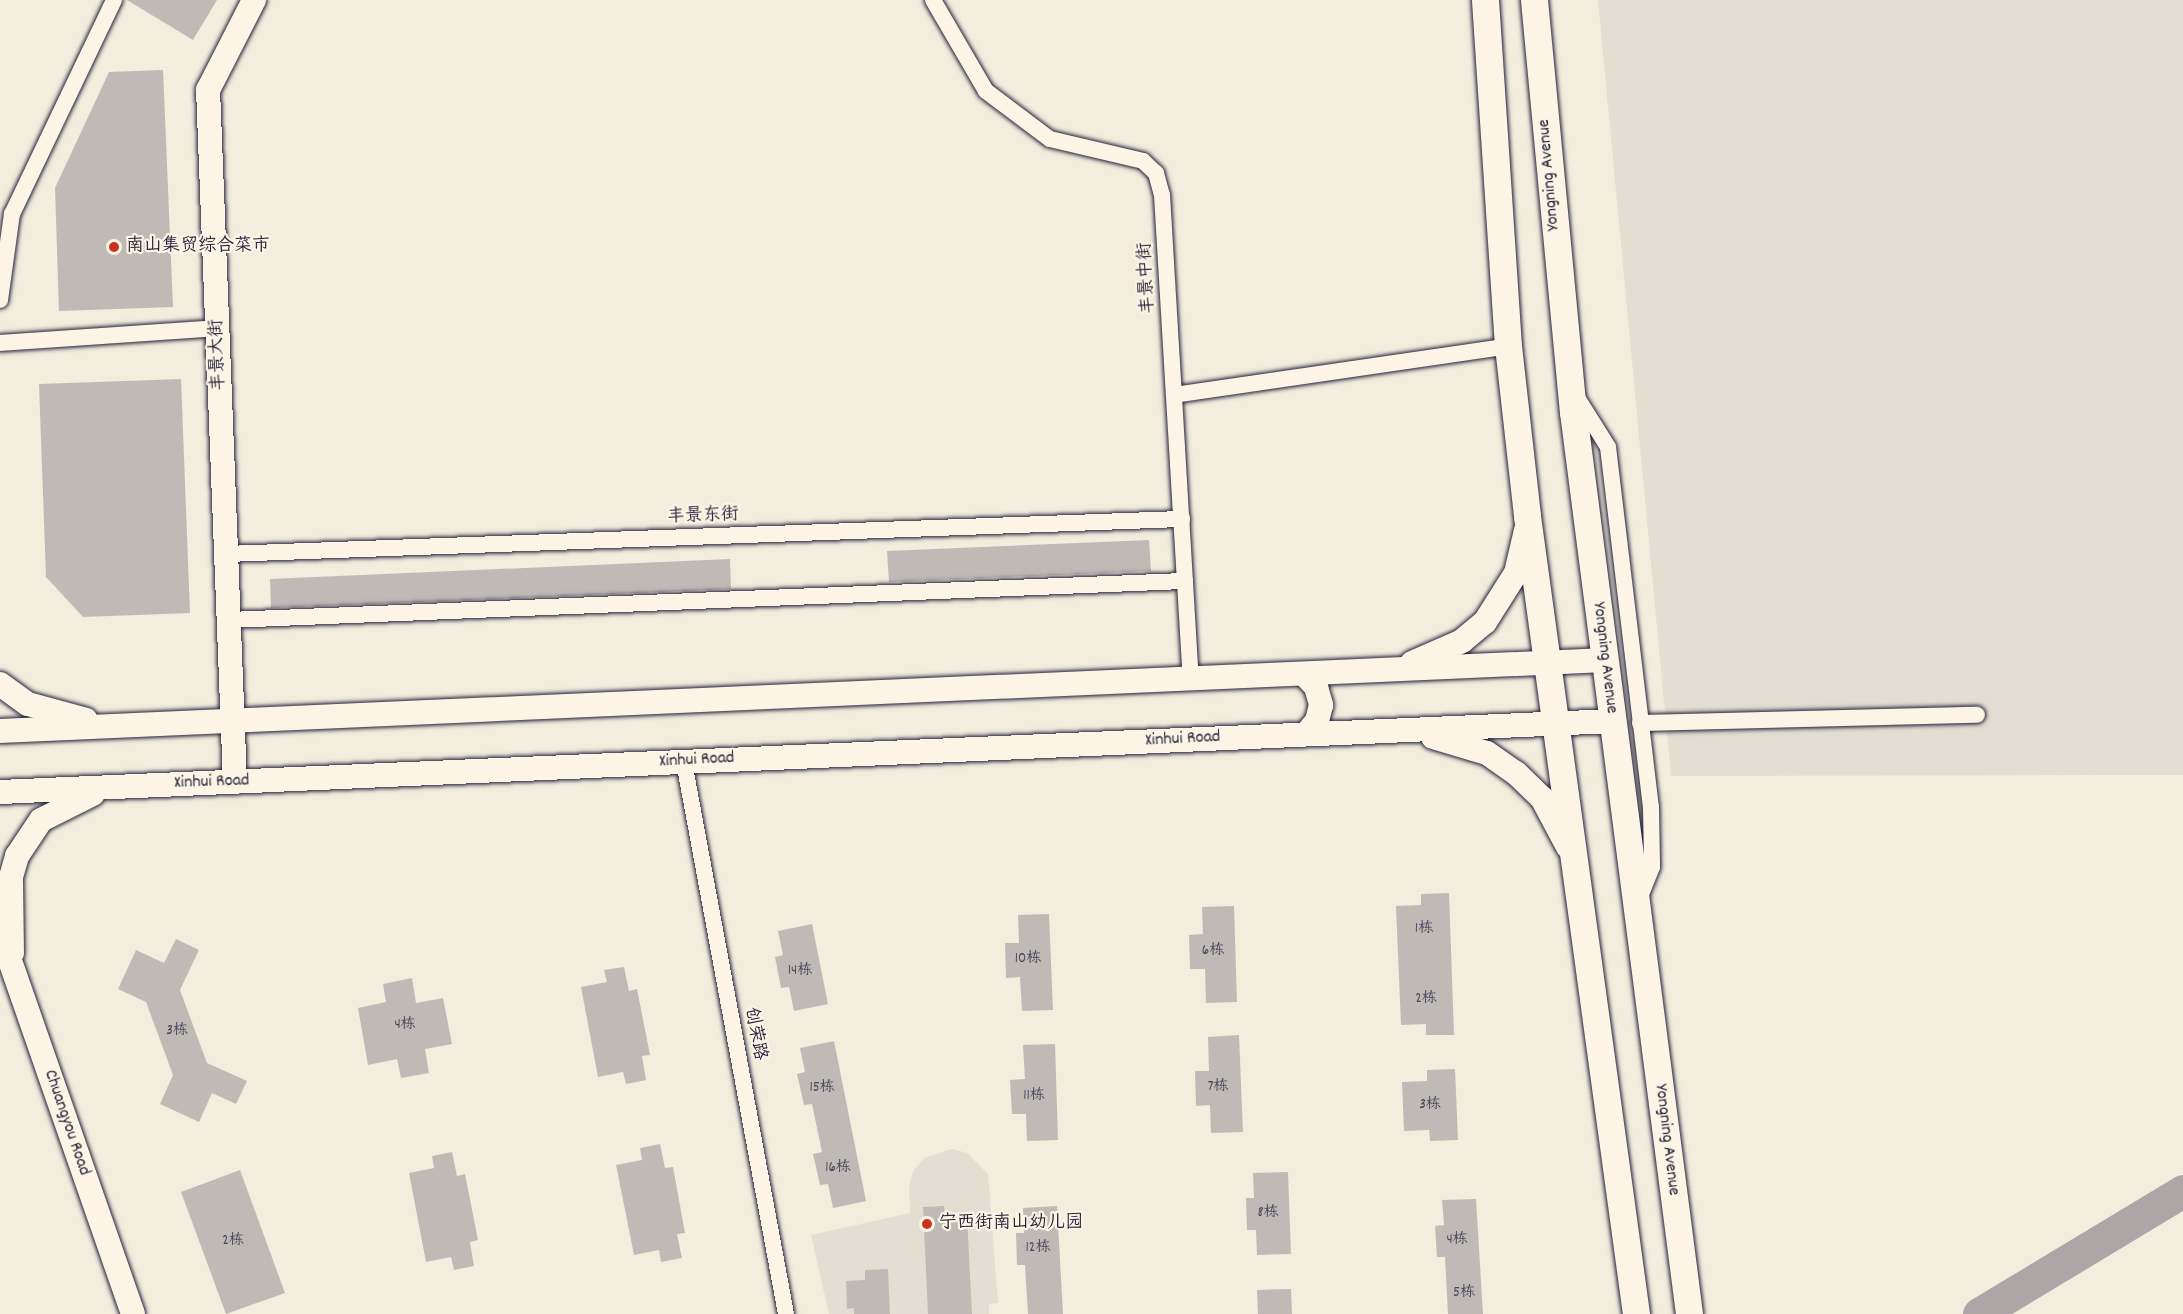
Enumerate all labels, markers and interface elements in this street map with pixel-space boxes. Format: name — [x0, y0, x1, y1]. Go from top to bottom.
street label: Yongning Avenue — [1534, 118, 1566, 232]
place label: 南山集贸综合菜市 — [126, 236, 270, 258]
marker: 南山集贸综合菜市 — [107, 240, 121, 254]
street label: 丰景中街 — [1135, 241, 1161, 315]
street label: 丰景大街 — [207, 319, 231, 391]
street label: 丰景东街 — [667, 505, 739, 529]
street label: Yongning Avenue — [1586, 601, 1622, 715]
street label: Xinhui Road — [1145, 727, 1221, 753]
street label: Xinhui Road — [659, 748, 735, 774]
street label: Xinhui Road — [174, 771, 250, 795]
house number: 1栋 — [1415, 921, 1433, 939]
house number: 6栋 — [1202, 943, 1224, 961]
house number: 10栋 — [1015, 951, 1041, 969]
house number: 14栋 — [788, 963, 812, 981]
house number: 2栋 — [1415, 991, 1437, 1009]
street label: 创荣路 — [738, 1005, 770, 1063]
house number: 4栋 — [394, 1017, 416, 1035]
house number: 3栋 — [166, 1023, 188, 1041]
street label: Chuangyou Road — [38, 1067, 94, 1179]
house number: 7栋 — [1208, 1079, 1228, 1097]
house number: 15栋 — [809, 1080, 835, 1098]
street label: Yongning Avenue — [1648, 1083, 1684, 1197]
house number: 11栋 — [1023, 1088, 1045, 1106]
house number: 3栋 — [1419, 1097, 1441, 1115]
house number: 16栋 — [825, 1160, 851, 1178]
house number: 8栋 — [1257, 1205, 1279, 1223]
place label: 宁西街南山幼儿园 — [939, 1213, 1083, 1235]
marker: 宁西街南山幼儿园 — [920, 1217, 934, 1231]
house number: 4栋 — [1446, 1232, 1468, 1250]
house number: 2栋 — [222, 1233, 244, 1251]
house number: 12栋 — [1026, 1240, 1050, 1258]
house number: 5栋 — [1453, 1285, 1475, 1303]

